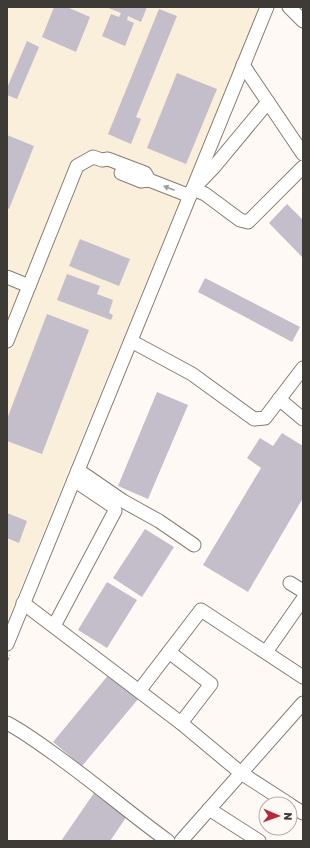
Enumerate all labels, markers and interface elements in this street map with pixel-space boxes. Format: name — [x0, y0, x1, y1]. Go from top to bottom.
one-way arrow — [163, 184, 175, 190]
north arrow — [258, 796, 298, 836]
text: N — [281, 812, 294, 821]

